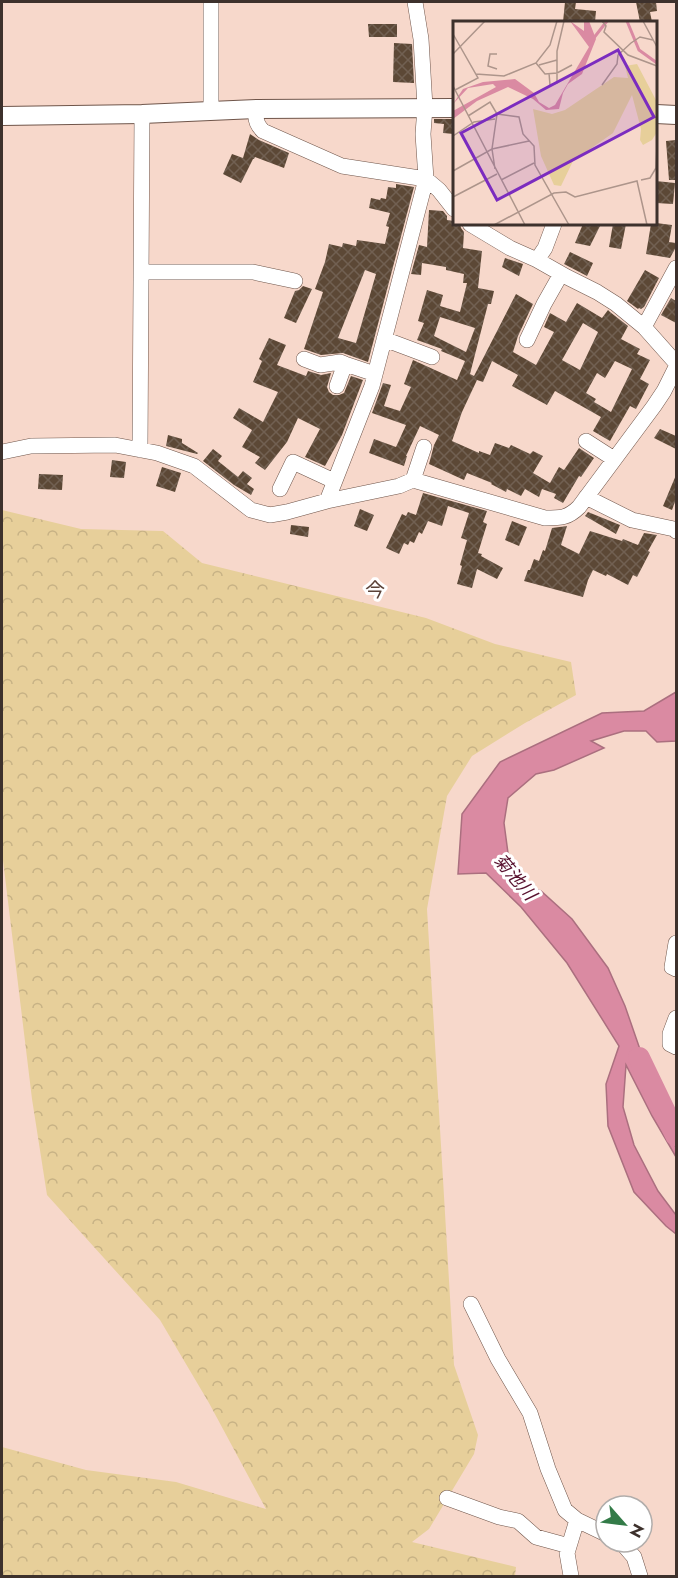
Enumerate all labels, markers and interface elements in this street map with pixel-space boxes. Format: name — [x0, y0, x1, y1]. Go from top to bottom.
inset map — [453, 21, 657, 225]
district label: 今 — [365, 576, 385, 605]
water label: 菊池川 — [488, 848, 544, 908]
north arrow — [594, 1494, 654, 1554]
text: N — [624, 1520, 650, 1542]

